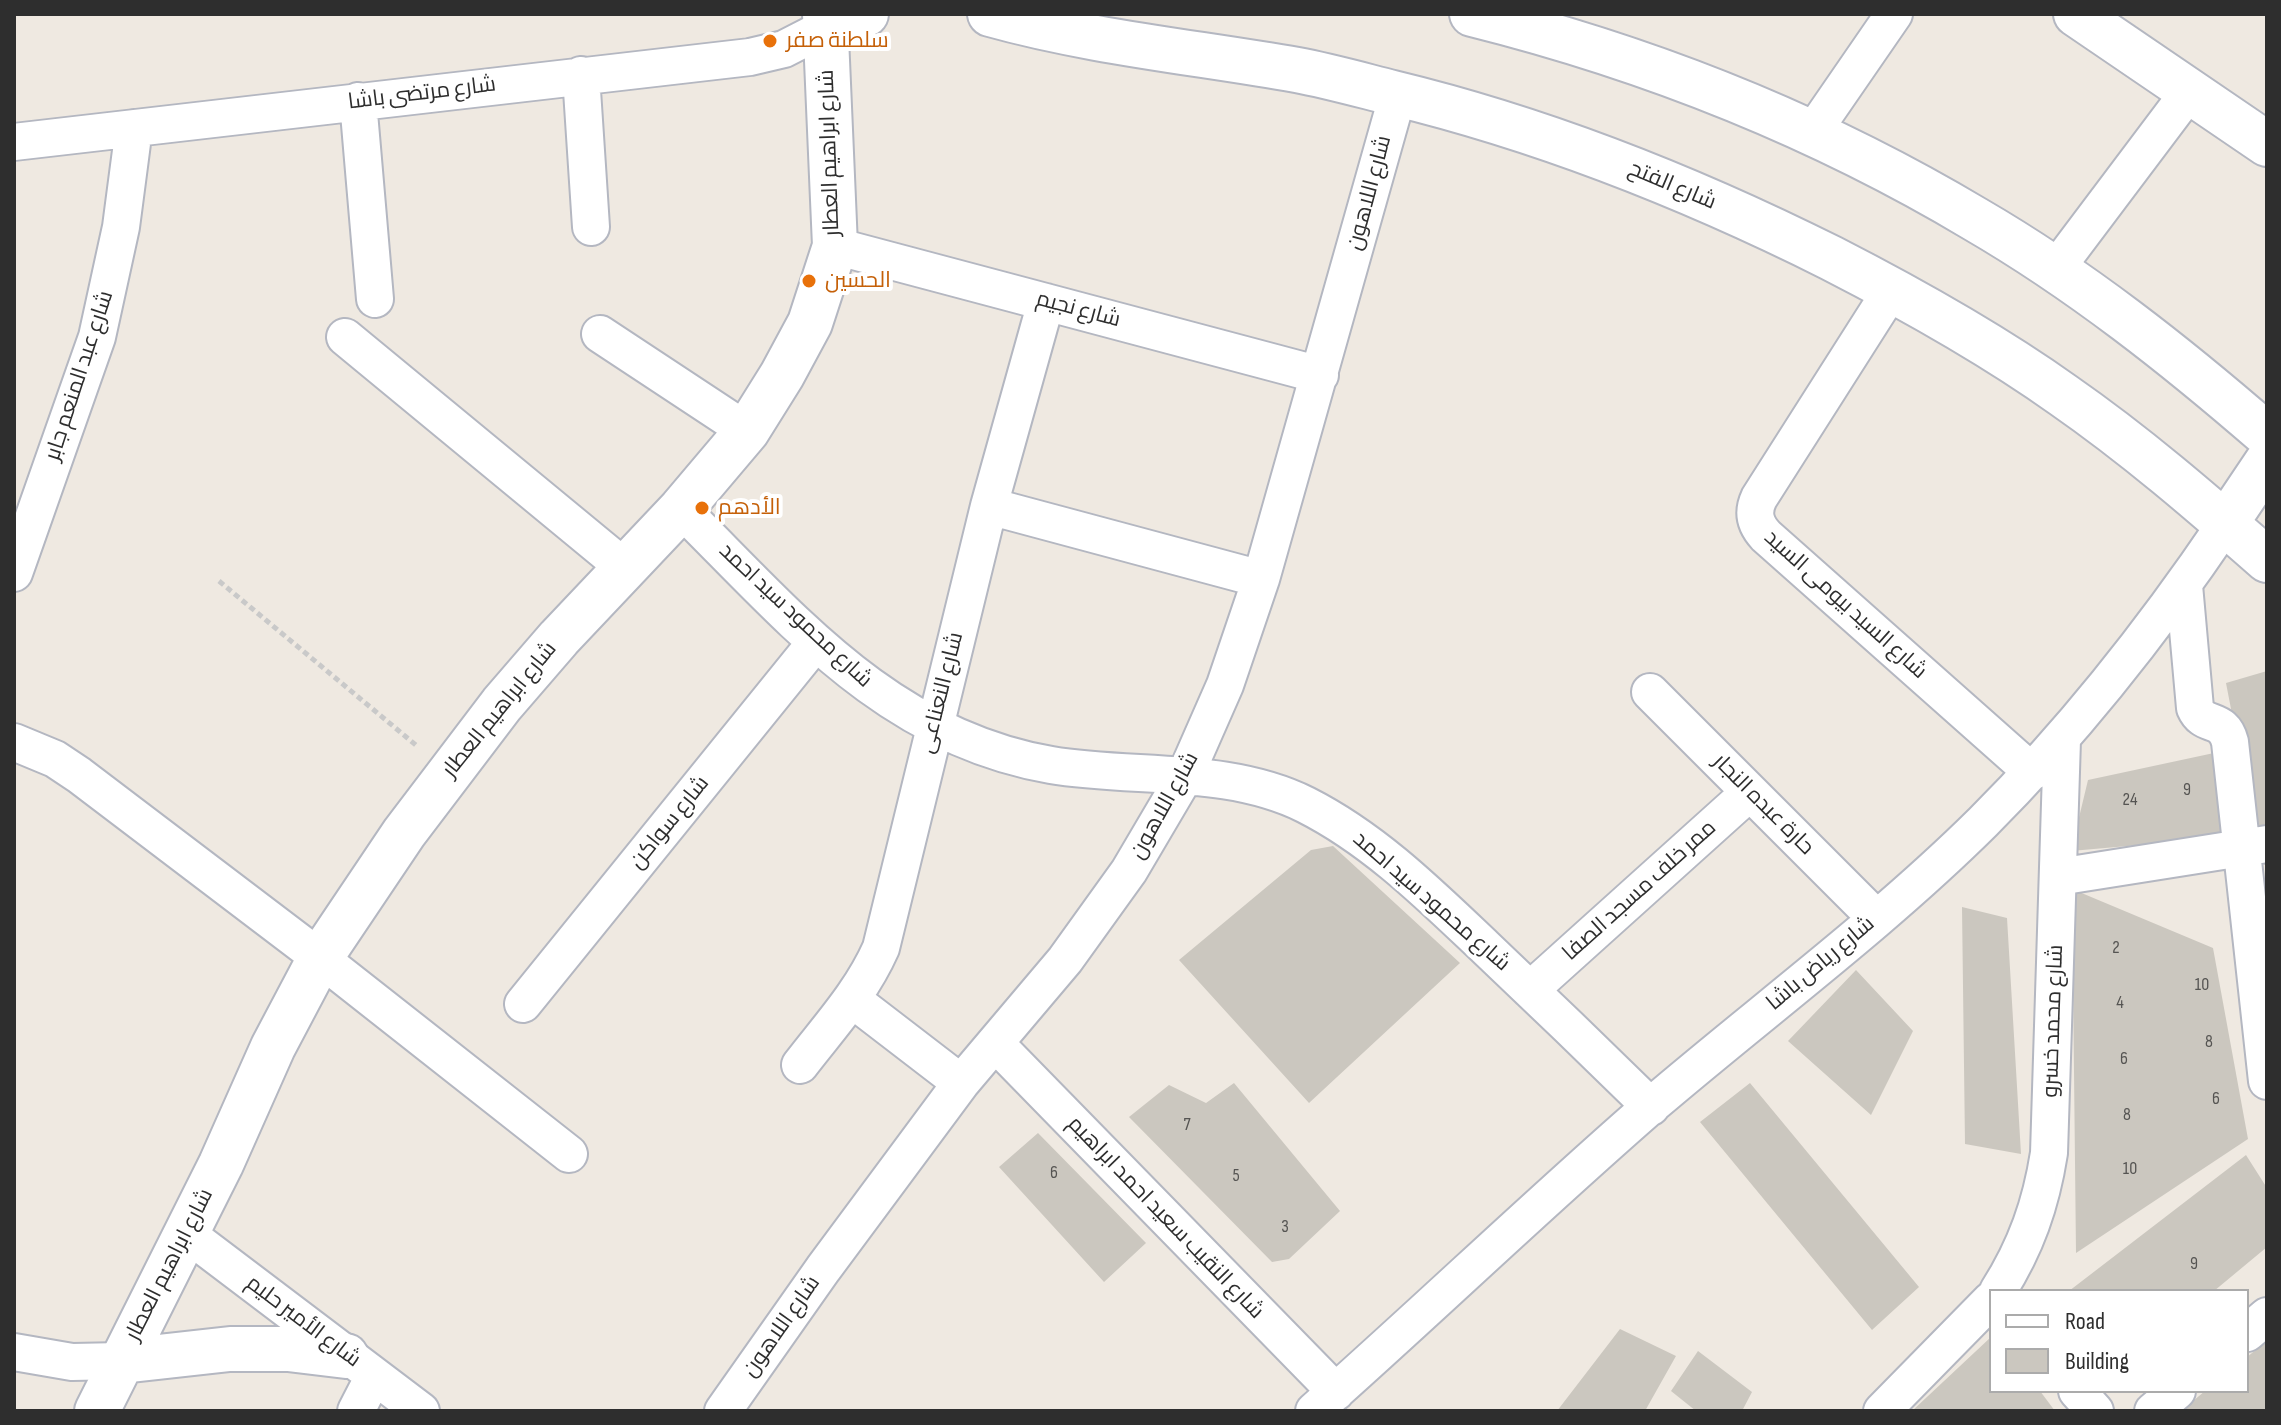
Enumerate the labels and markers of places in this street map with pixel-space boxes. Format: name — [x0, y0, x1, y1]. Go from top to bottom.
place label: سلطنة صفر — [786, 28, 889, 54]
marker: سلطنة صفر — [761, 32, 779, 50]
place label: الحسين — [825, 268, 891, 294]
marker: الحسين — [800, 272, 818, 290]
place label: الأدهم — [718, 495, 781, 521]
marker: الأدهم — [693, 499, 711, 517]

